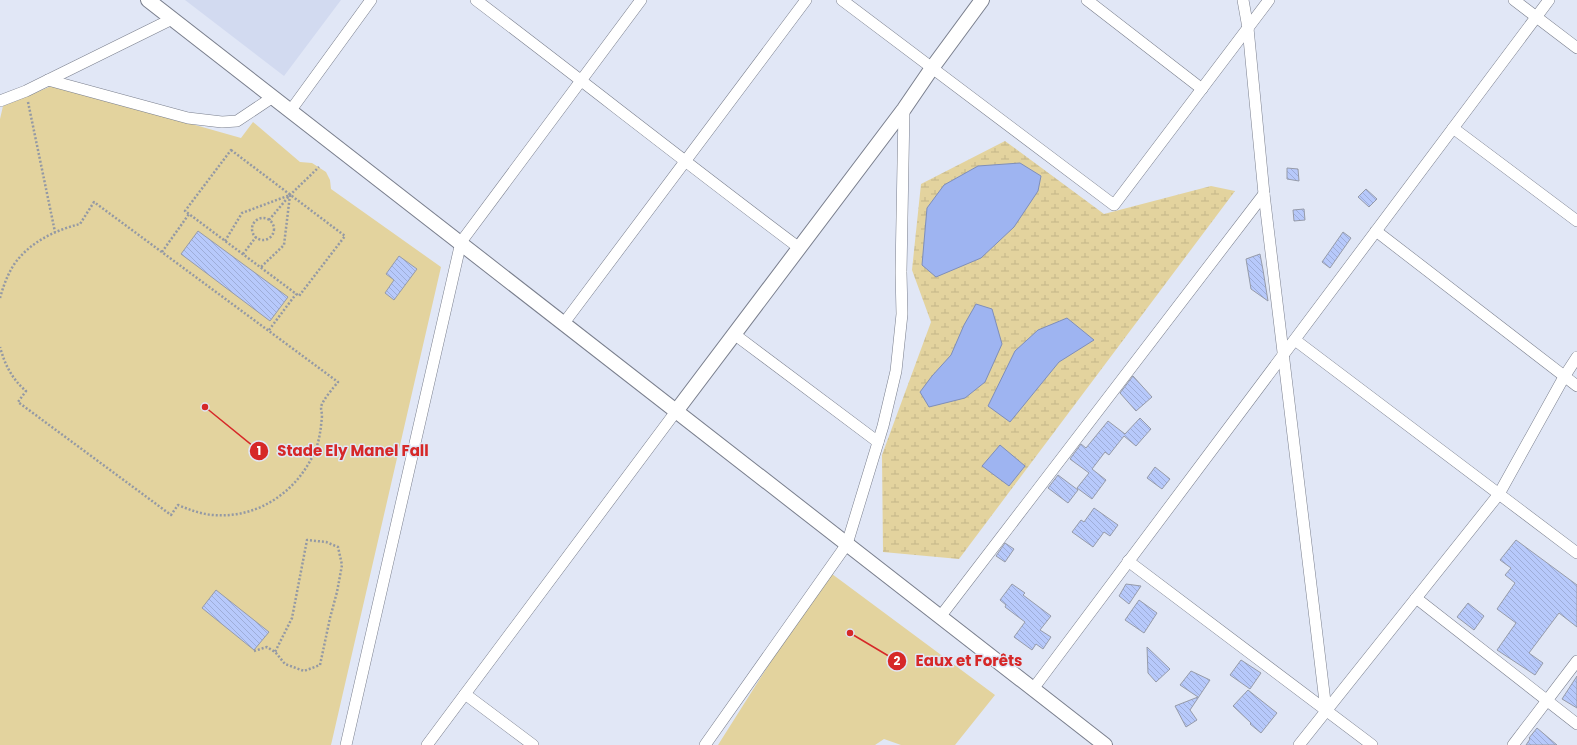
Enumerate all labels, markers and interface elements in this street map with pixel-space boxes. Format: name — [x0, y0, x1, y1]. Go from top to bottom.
callout: Stade Ely Manel Fall — [249, 437, 436, 464]
text: Stade Ely Manel Fall — [277, 440, 429, 461]
text: 1 — [257, 442, 261, 459]
callout: Eaux et Forêts — [887, 647, 1030, 674]
text: Eaux et Forêts — [916, 650, 1022, 671]
text: 2 — [894, 652, 901, 669]

